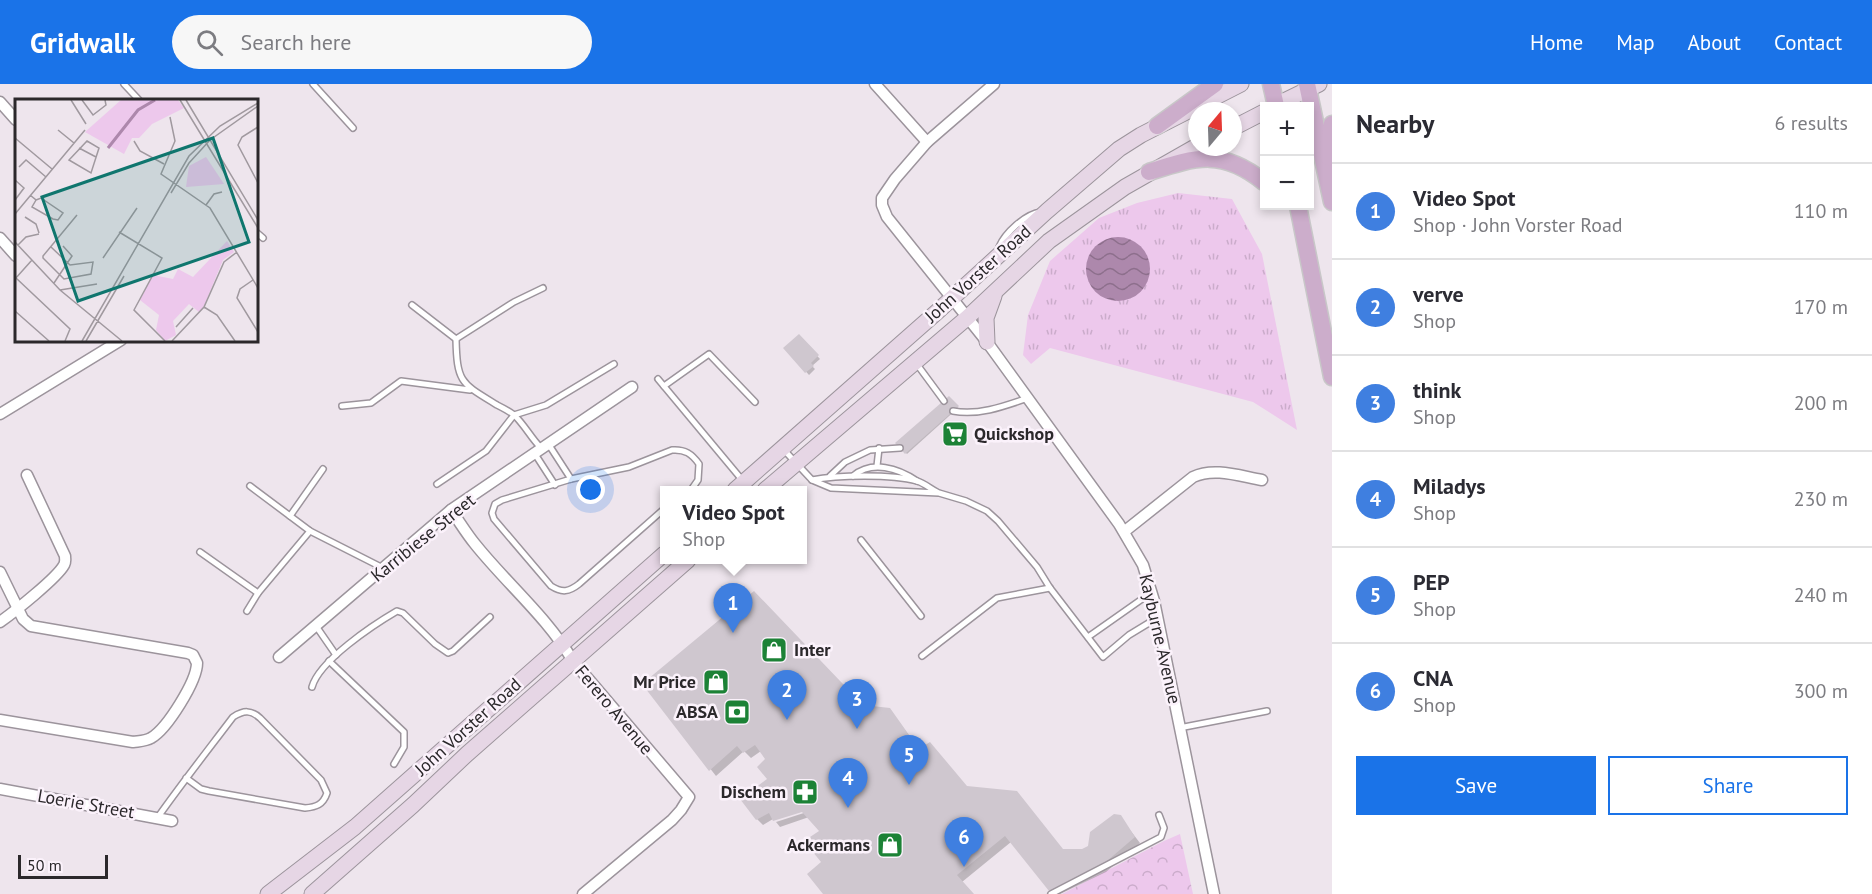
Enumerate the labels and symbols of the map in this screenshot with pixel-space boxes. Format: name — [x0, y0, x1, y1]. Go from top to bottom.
inset map — [15, 99, 258, 342]
north arrow — [1188, 102, 1242, 156]
street label: John Vorster Road — [919, 220, 1036, 328]
supermarket icon: Quickshop — [940, 419, 970, 449]
place label: Quickshop — [974, 422, 1054, 445]
your location — [576, 475, 605, 504]
street label: Karribiese Street — [366, 489, 480, 587]
street label: Kayburne Avenue — [1134, 572, 1187, 706]
pin: 1 — [714, 584, 752, 633]
shop icon: Inter — [759, 635, 789, 665]
place label: Inter — [794, 638, 831, 661]
street label: Ferero Avenue — [570, 660, 659, 759]
shop icon: Mr Price — [701, 667, 731, 697]
place label: Mr Price — [633, 670, 696, 693]
pin: 2 — [768, 670, 806, 720]
street label: John Vorster Road — [409, 673, 526, 781]
pin: 3 — [838, 680, 876, 729]
bank icon: ABSA — [722, 697, 752, 727]
place label: ABSA — [676, 700, 718, 723]
pin: 5 — [890, 736, 928, 785]
pin: 4 — [828, 758, 868, 808]
pharmacy icon: Dischem — [790, 777, 820, 807]
place label: Dischem — [721, 780, 786, 803]
street label: Loerie Street — [36, 784, 136, 823]
pin: 6 — [944, 818, 984, 867]
shop icon: Ackermans — [875, 830, 905, 860]
place label: Ackermans — [787, 833, 870, 856]
scale bar — [18, 852, 108, 880]

